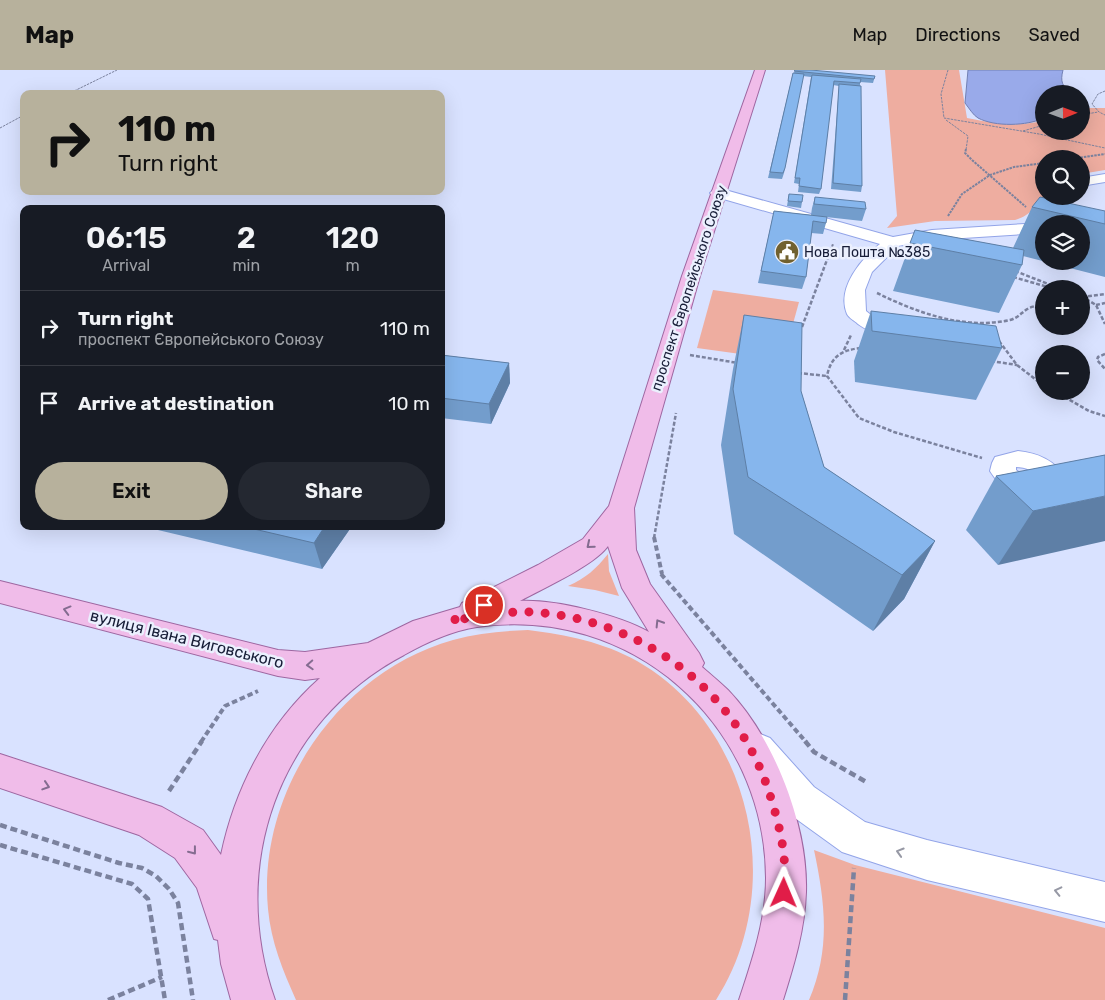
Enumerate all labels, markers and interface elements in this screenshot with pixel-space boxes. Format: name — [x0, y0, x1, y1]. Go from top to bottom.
text: Map — [25, 21, 74, 49]
text: Map — [852, 24, 887, 46]
text: Directions — [915, 24, 1001, 46]
text: Saved — [1029, 24, 1080, 46]
north arrow — [1035, 85, 1090, 140]
map controls — [1035, 85, 1090, 400]
text: 110 m — [118, 108, 216, 150]
icon: right — [35, 110, 100, 175]
text: Turn right — [118, 150, 218, 177]
button: search — [1035, 150, 1090, 205]
street label: проспект Європейського Союзу — [648, 183, 730, 393]
button: layers — [1035, 215, 1090, 270]
text: 06:15 — [86, 220, 167, 256]
text: 2 — [237, 220, 256, 256]
text: 120 — [326, 220, 379, 256]
public building icon: Нова Пошта №385 — [774, 239, 800, 265]
place label: Нова Пошта №385 — [804, 244, 930, 261]
text: Arrival — [102, 256, 150, 275]
text: min — [232, 256, 260, 275]
text: m — [345, 256, 360, 275]
button: + — [1035, 280, 1090, 335]
text: Turn right — [78, 307, 173, 330]
icon: right — [35, 314, 63, 342]
text: 110 m — [380, 317, 430, 340]
text: проспект Європейського Союзу — [78, 330, 324, 349]
button: − — [1035, 345, 1090, 400]
icon: arrive — [35, 389, 63, 417]
text: Arrive at destination — [78, 392, 274, 415]
text: 10 m — [388, 392, 430, 415]
button: Exit — [35, 462, 228, 520]
button: Share — [238, 462, 430, 520]
one-way arrow — [587, 540, 596, 549]
pin — [463, 584, 505, 626]
icon: arrive — [470, 591, 498, 619]
one-way arrow — [63, 605, 71, 616]
street label: вулиця Івана Виговського — [88, 606, 286, 672]
one-way arrow — [656, 619, 666, 628]
one-way arrow — [306, 660, 314, 671]
one-way arrow — [42, 780, 50, 790]
one-way arrow — [187, 845, 196, 855]
one-way arrow — [896, 847, 905, 857]
position arrow — [757, 866, 809, 918]
one-way arrow — [1053, 886, 1062, 897]

